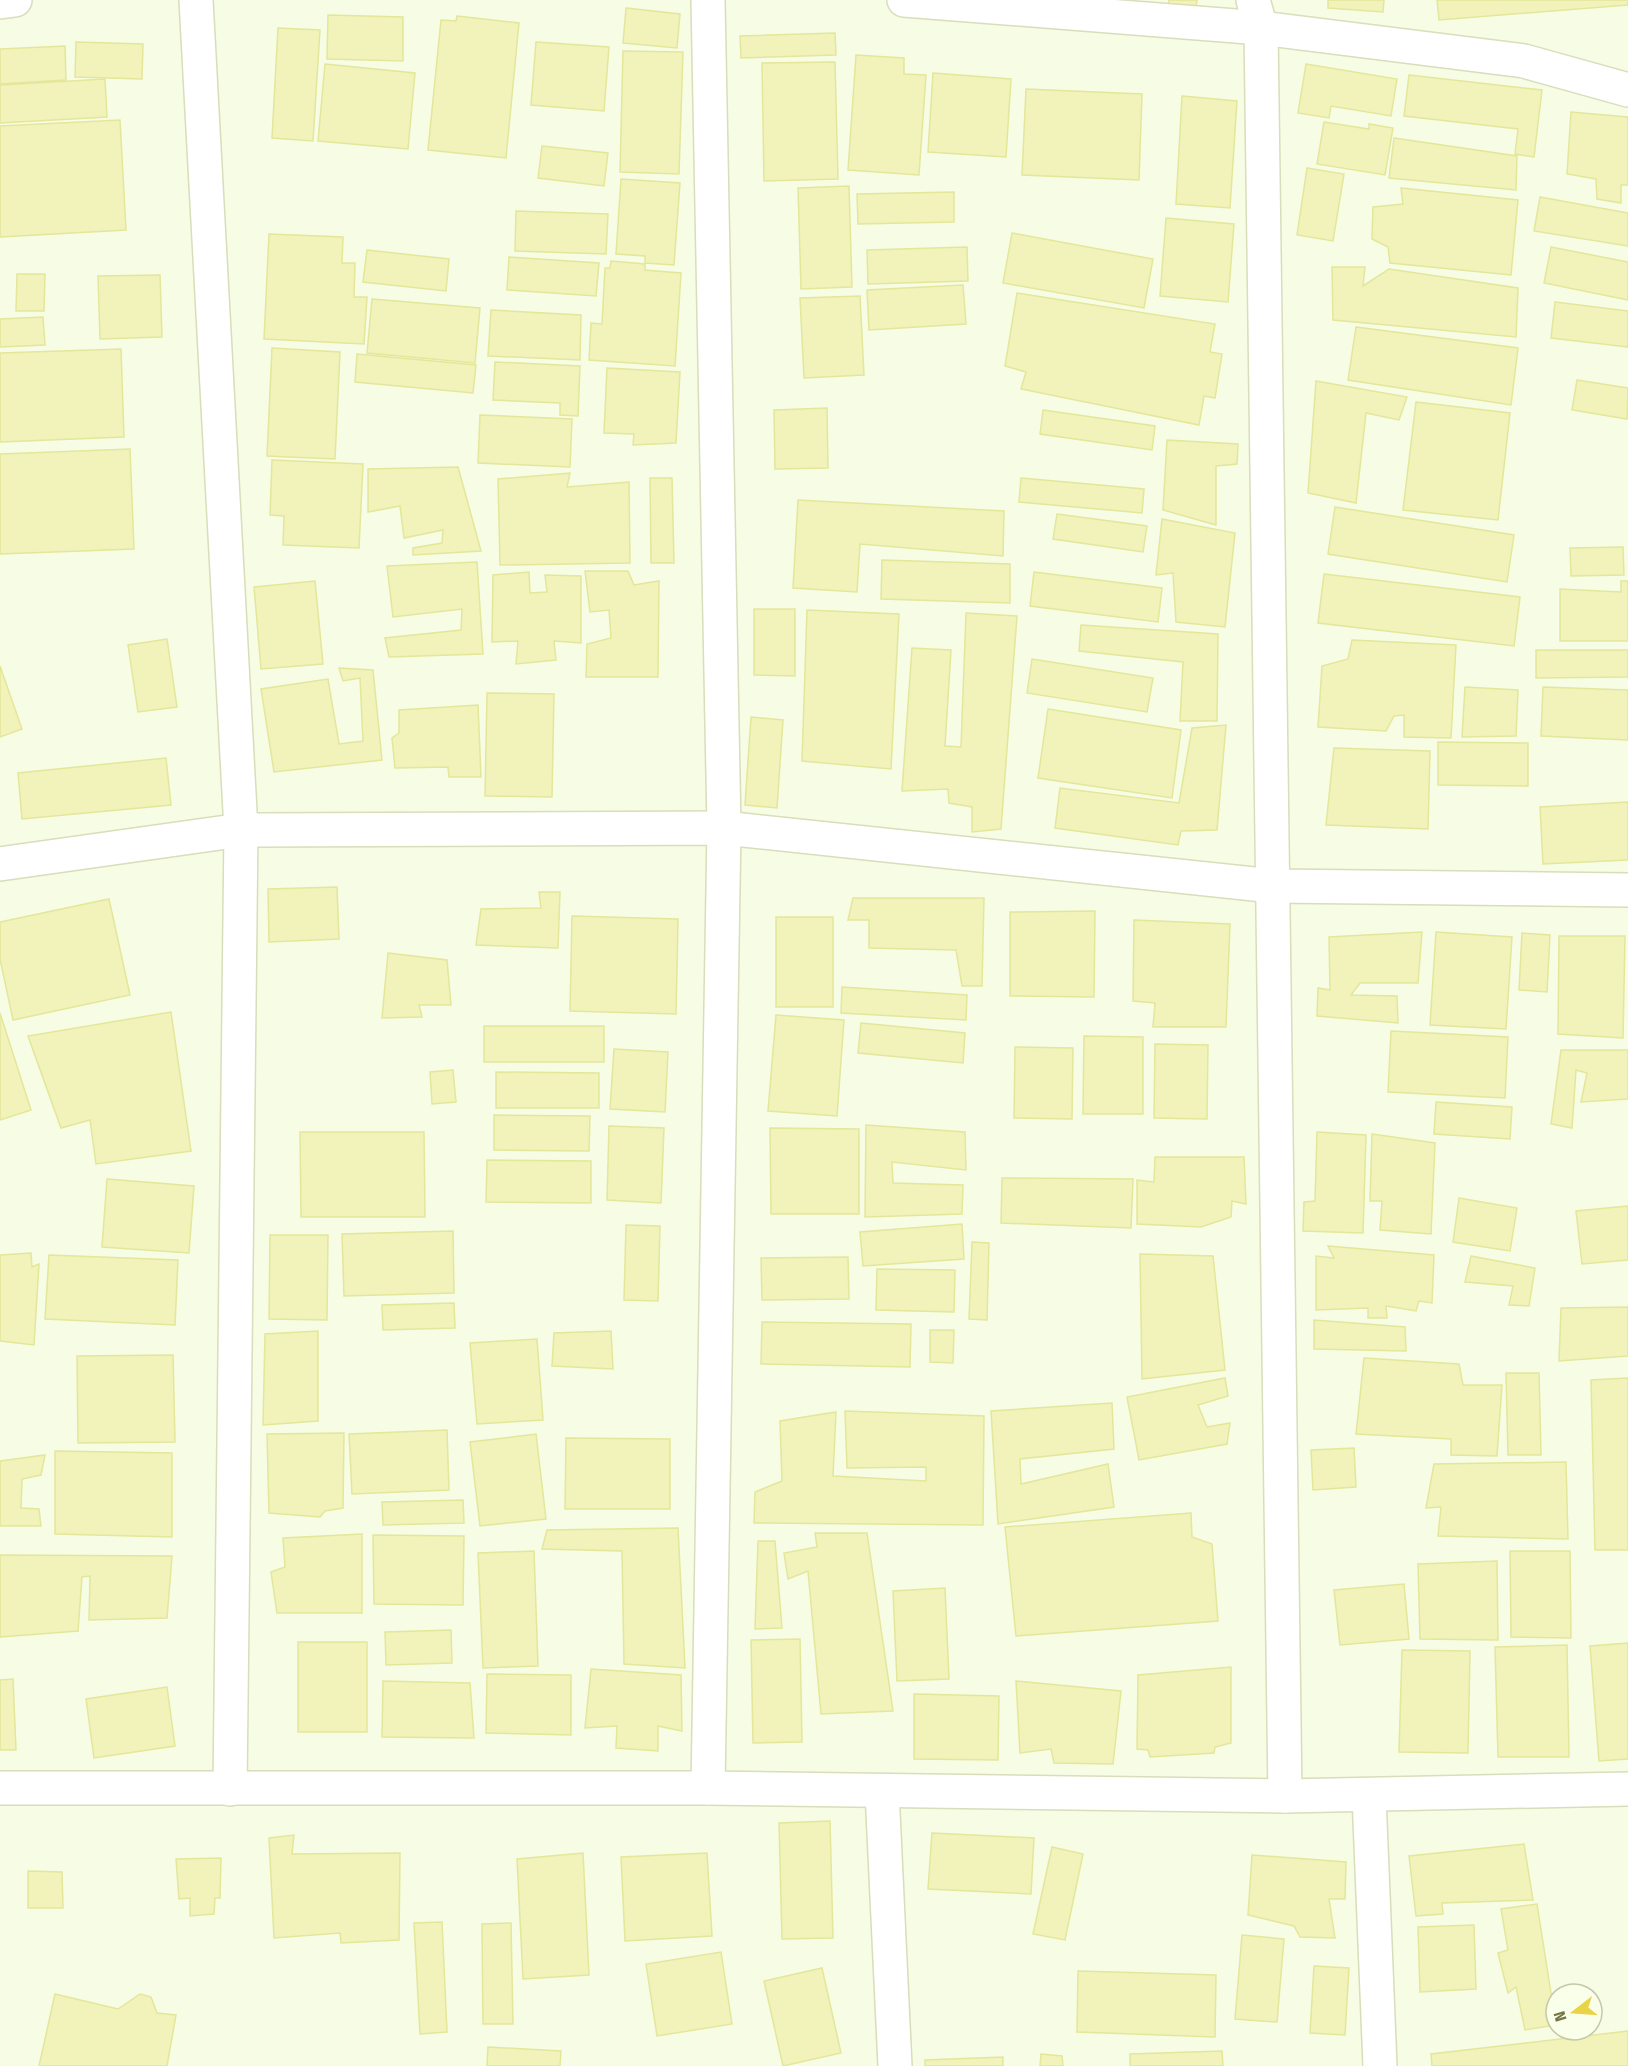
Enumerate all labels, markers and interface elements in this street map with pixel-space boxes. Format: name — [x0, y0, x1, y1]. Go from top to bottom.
north arrow — [1544, 1982, 1604, 2042]
text: N — [1550, 2009, 1571, 2024]

